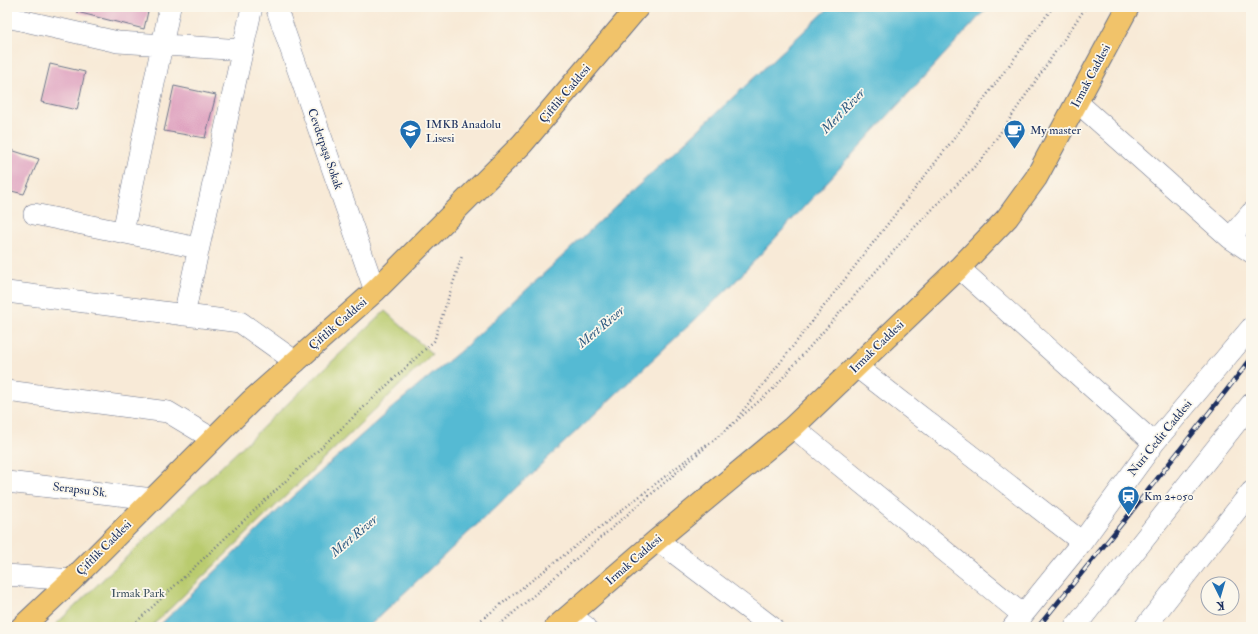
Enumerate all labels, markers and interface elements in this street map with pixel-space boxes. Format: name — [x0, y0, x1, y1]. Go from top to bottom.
street label: Irmak Caddesi — [1068, 42, 1114, 110]
street label: Çiftlik Caddesi — [536, 62, 594, 126]
water label: Mert River — [817, 84, 869, 138]
street label: Cevdetpaşa Sokak — [304, 106, 346, 192]
place label: IMKB Anadolu Lisesi — [426, 117, 501, 146]
cafe icon: My master — [1001, 117, 1027, 150]
school or university icon: IMKB Anadolu Lisesi — [397, 118, 423, 151]
place label: My master — [1030, 123, 1081, 138]
street label: Çiftlik Caddesi — [306, 295, 370, 353]
water label: Mert River — [574, 302, 629, 352]
street label: Irmak Caddesi — [847, 317, 907, 377]
street label: Nuri Cedit Caddesi — [1125, 397, 1195, 479]
street label: Serapsu Sk. — [52, 479, 108, 501]
station icon: Km 2+050 — [1115, 483, 1141, 516]
place label: Km 2+050 — [1144, 489, 1194, 504]
water label: Mert River — [327, 511, 382, 561]
street label: Çiftlik Caddesi — [73, 517, 135, 579]
street label: Irmak Caddesi — [603, 531, 665, 589]
north arrow — [1200, 576, 1240, 616]
park label: Irmak Park — [111, 586, 165, 601]
text: K — [1215, 599, 1225, 612]

